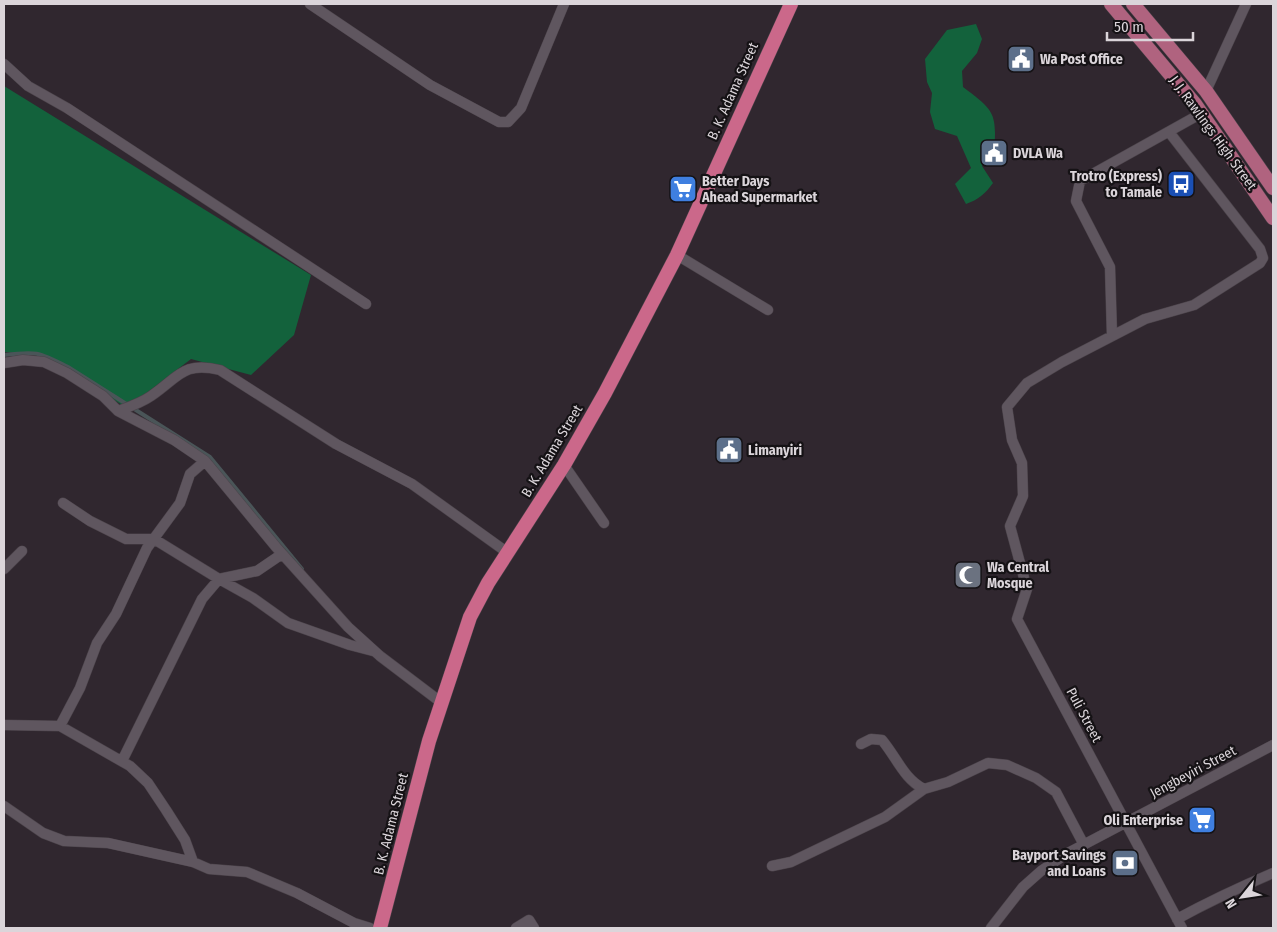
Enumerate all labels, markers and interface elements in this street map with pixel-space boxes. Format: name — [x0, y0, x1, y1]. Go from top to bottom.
scale bar — [1107, 10, 1193, 42]
text: 50 m — [1114, 18, 1144, 36]
street label: B. K. Adama Street — [704, 39, 762, 142]
public building icon: Wa Post Office — [1006, 44, 1036, 74]
place label: Wa Post Office — [1040, 51, 1123, 68]
street label: J. J. Rawlings High Street — [1166, 72, 1261, 194]
public building icon: DVLA Wa — [979, 138, 1009, 168]
place label: DVLA Wa — [1013, 145, 1063, 162]
place label: Trotro (Express) to Tamale — [1070, 168, 1162, 201]
bus stop icon: Trotro (Express) to Tamale — [1166, 169, 1196, 199]
place label: Better Days Ahead Supermarket — [701, 173, 819, 206]
supermarket icon: Better Days Ahead Supermarket — [668, 174, 698, 204]
street label: B. K. Adama Street — [518, 401, 586, 500]
public building icon: Limanyiri — [714, 435, 744, 465]
place label: Limanyiri — [748, 442, 802, 459]
place label: Wa Central Mosque — [987, 559, 1049, 592]
mosque icon: Wa Central Mosque — [953, 560, 983, 590]
street label: Puli Street — [1063, 685, 1106, 746]
street label: Jengbeyiri Street — [1147, 742, 1239, 802]
street label: B. K. Adama Street — [370, 771, 412, 877]
supermarket icon: Oli Enterprise — [1187, 805, 1217, 835]
place label: Oli Enterprise — [1104, 812, 1183, 829]
place label: Bayport Savings and Loans — [1012, 847, 1106, 880]
bank icon: Bayport Savings and Loans — [1110, 848, 1140, 878]
north arrow — [1217, 872, 1267, 922]
text: N — [1222, 895, 1241, 911]

